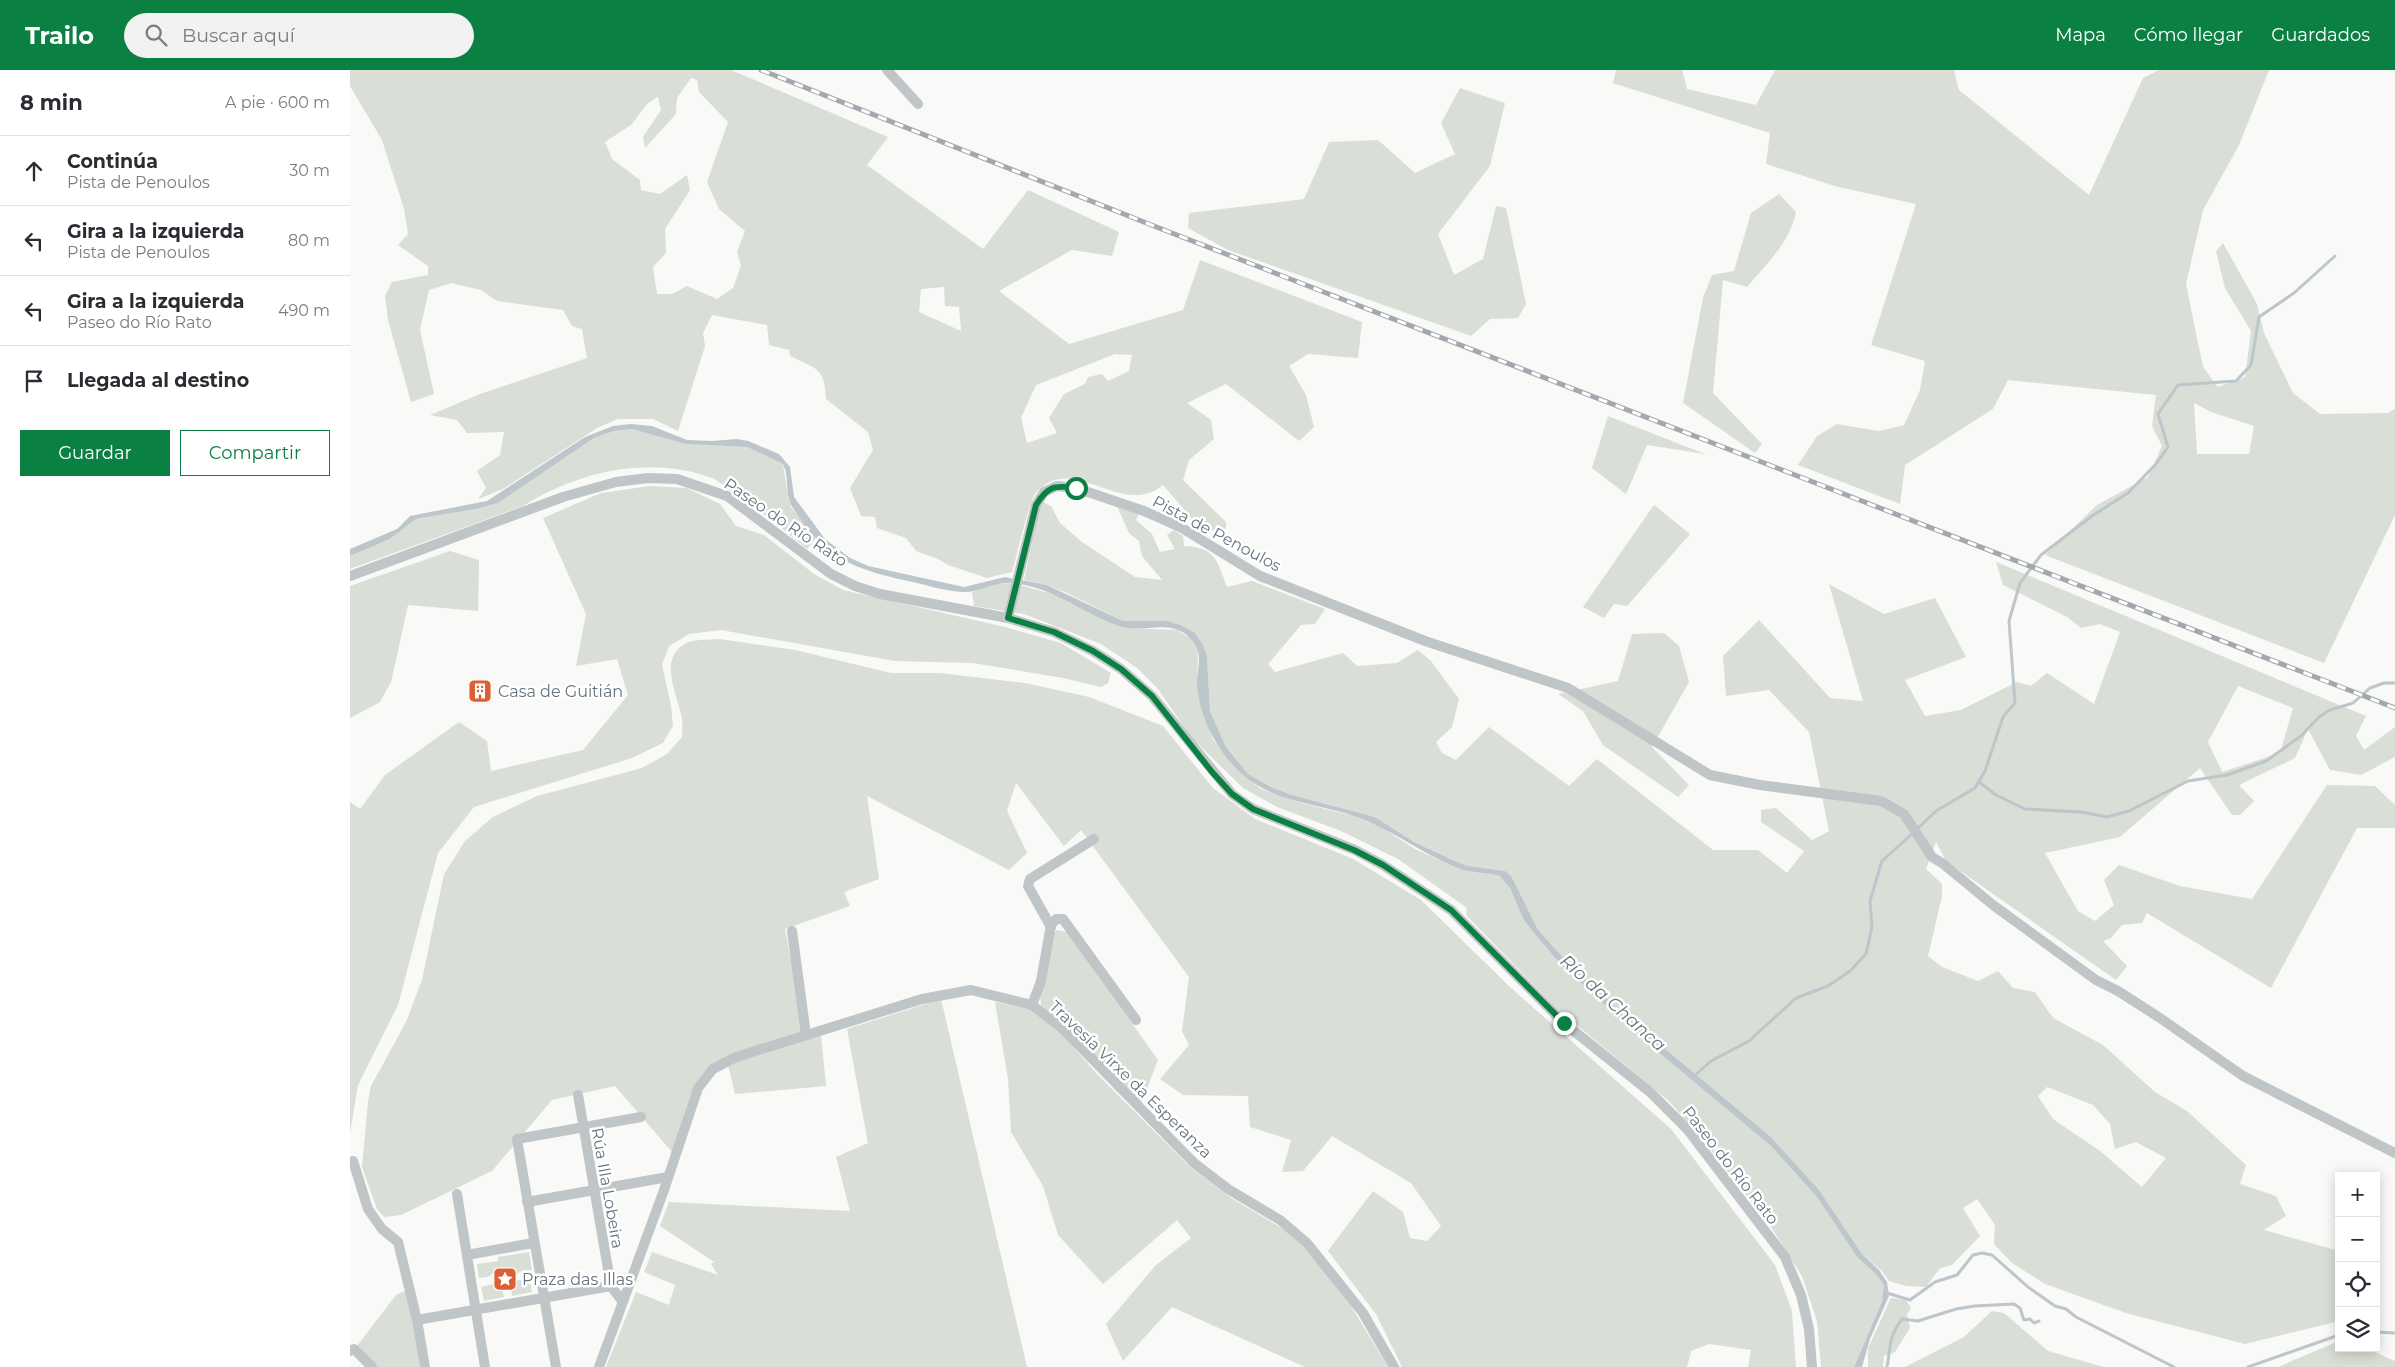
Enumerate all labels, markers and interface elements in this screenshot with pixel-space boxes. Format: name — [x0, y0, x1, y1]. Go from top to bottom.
search box — [124, 13, 474, 58]
text: Trailo — [25, 21, 94, 50]
icon: search — [142, 21, 170, 49]
text: Buscar aquí — [182, 24, 295, 47]
text: Mapa — [2055, 24, 2106, 46]
text: Cómo llegar — [2134, 24, 2243, 46]
text: Guardados — [2271, 24, 2370, 46]
text: 8 min — [20, 90, 83, 115]
text: A pie · 600 m — [225, 93, 330, 112]
text: Continúa — [67, 150, 158, 173]
icon: ahead — [20, 157, 48, 185]
text: 30 m — [289, 161, 330, 180]
text: Pista de Penoulos — [67, 173, 210, 192]
text: Gira a la izquierda — [67, 220, 245, 243]
icon: left — [20, 227, 48, 255]
text: 80 m — [288, 231, 330, 250]
text: Pista de Penoulos — [67, 243, 210, 262]
text: Gira a la izquierda — [67, 290, 245, 313]
icon: left — [20, 297, 48, 325]
text: 490 m — [278, 301, 330, 320]
text: Paseo do Río Rato — [67, 313, 212, 332]
icon: arrive — [20, 367, 48, 395]
text: Llegada al destino — [67, 369, 249, 392]
button: Guardar — [20, 430, 170, 476]
button: Compartir — [180, 430, 330, 476]
street label: Paseo do Río Rato — [720, 474, 851, 571]
route start — [1065, 477, 1088, 500]
street label: Pista de Penoulos — [1149, 492, 1284, 575]
building icon: Casa de Guitián — [467, 678, 493, 704]
place label: Casa de Guitián — [498, 682, 623, 701]
water label: Río da Chanca — [1556, 950, 1670, 1056]
street label: Travesía Virxe da Esperanza — [1045, 997, 1216, 1162]
route end — [1553, 1012, 1576, 1035]
street label: Paseo do Río Rato — [1679, 1102, 1783, 1228]
street label: Rúa Illa Lobeira — [588, 1126, 627, 1250]
map controls — [2335, 1172, 2380, 1352]
button: + — [2335, 1172, 2380, 1217]
button: − — [2335, 1217, 2380, 1262]
button: locate — [2335, 1262, 2380, 1307]
place icon: Praza das Illas — [492, 1266, 518, 1292]
place label: Praza das Illas — [522, 1270, 633, 1289]
button: layers — [2335, 1307, 2380, 1352]

